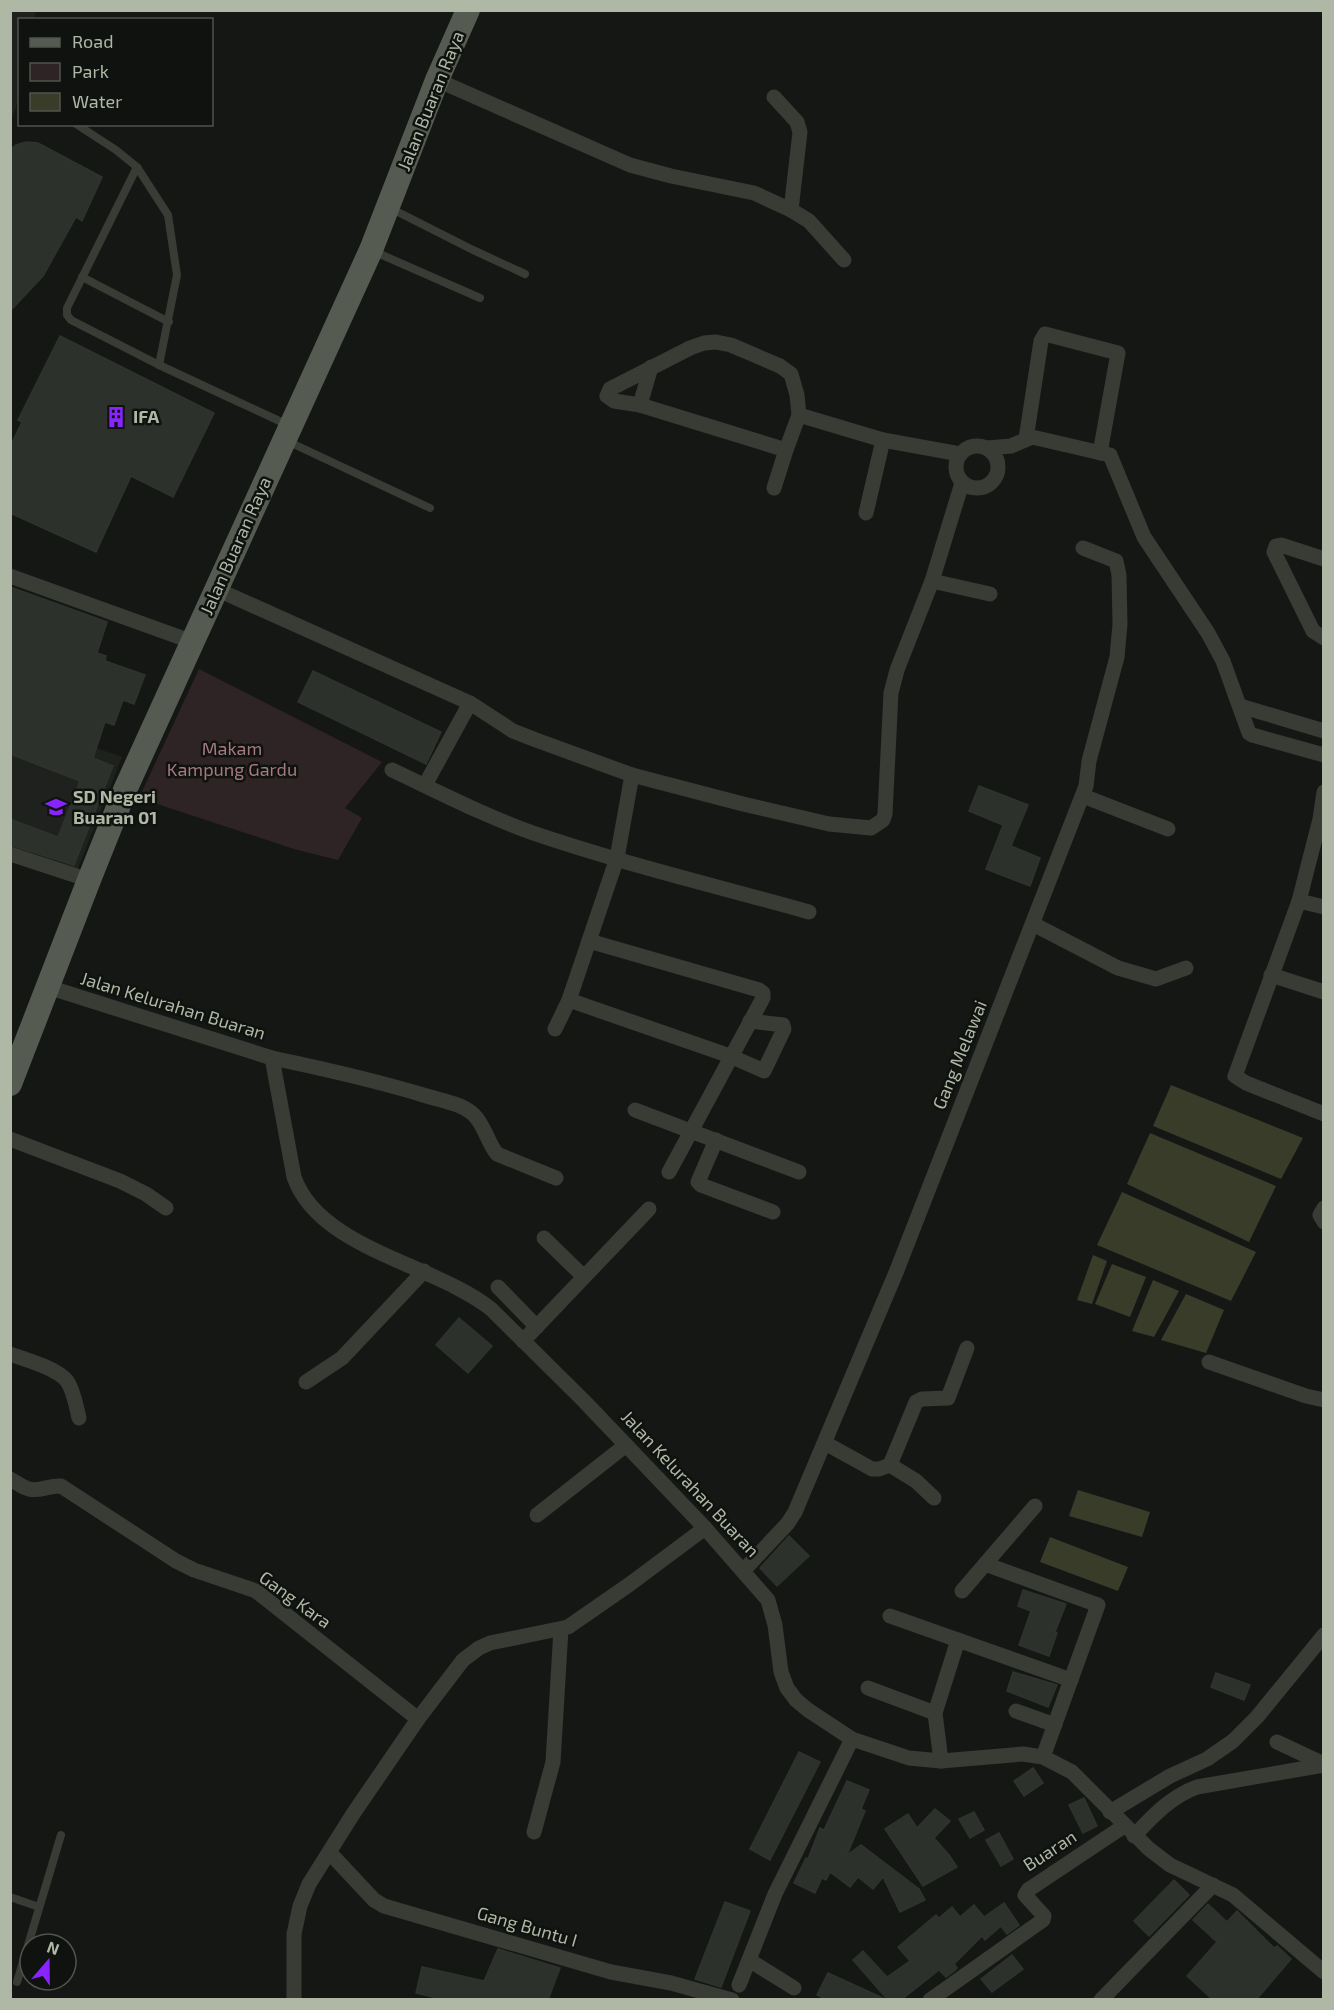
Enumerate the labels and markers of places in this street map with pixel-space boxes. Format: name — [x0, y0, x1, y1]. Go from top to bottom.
building icon: IFA — [104, 405, 128, 429]
place label: IFA — [133, 405, 159, 427]
place label: SD Negeri Buaran 01 — [73, 785, 157, 828]
school or university icon: SD Negeri Buaran 01 — [44, 795, 68, 819]

